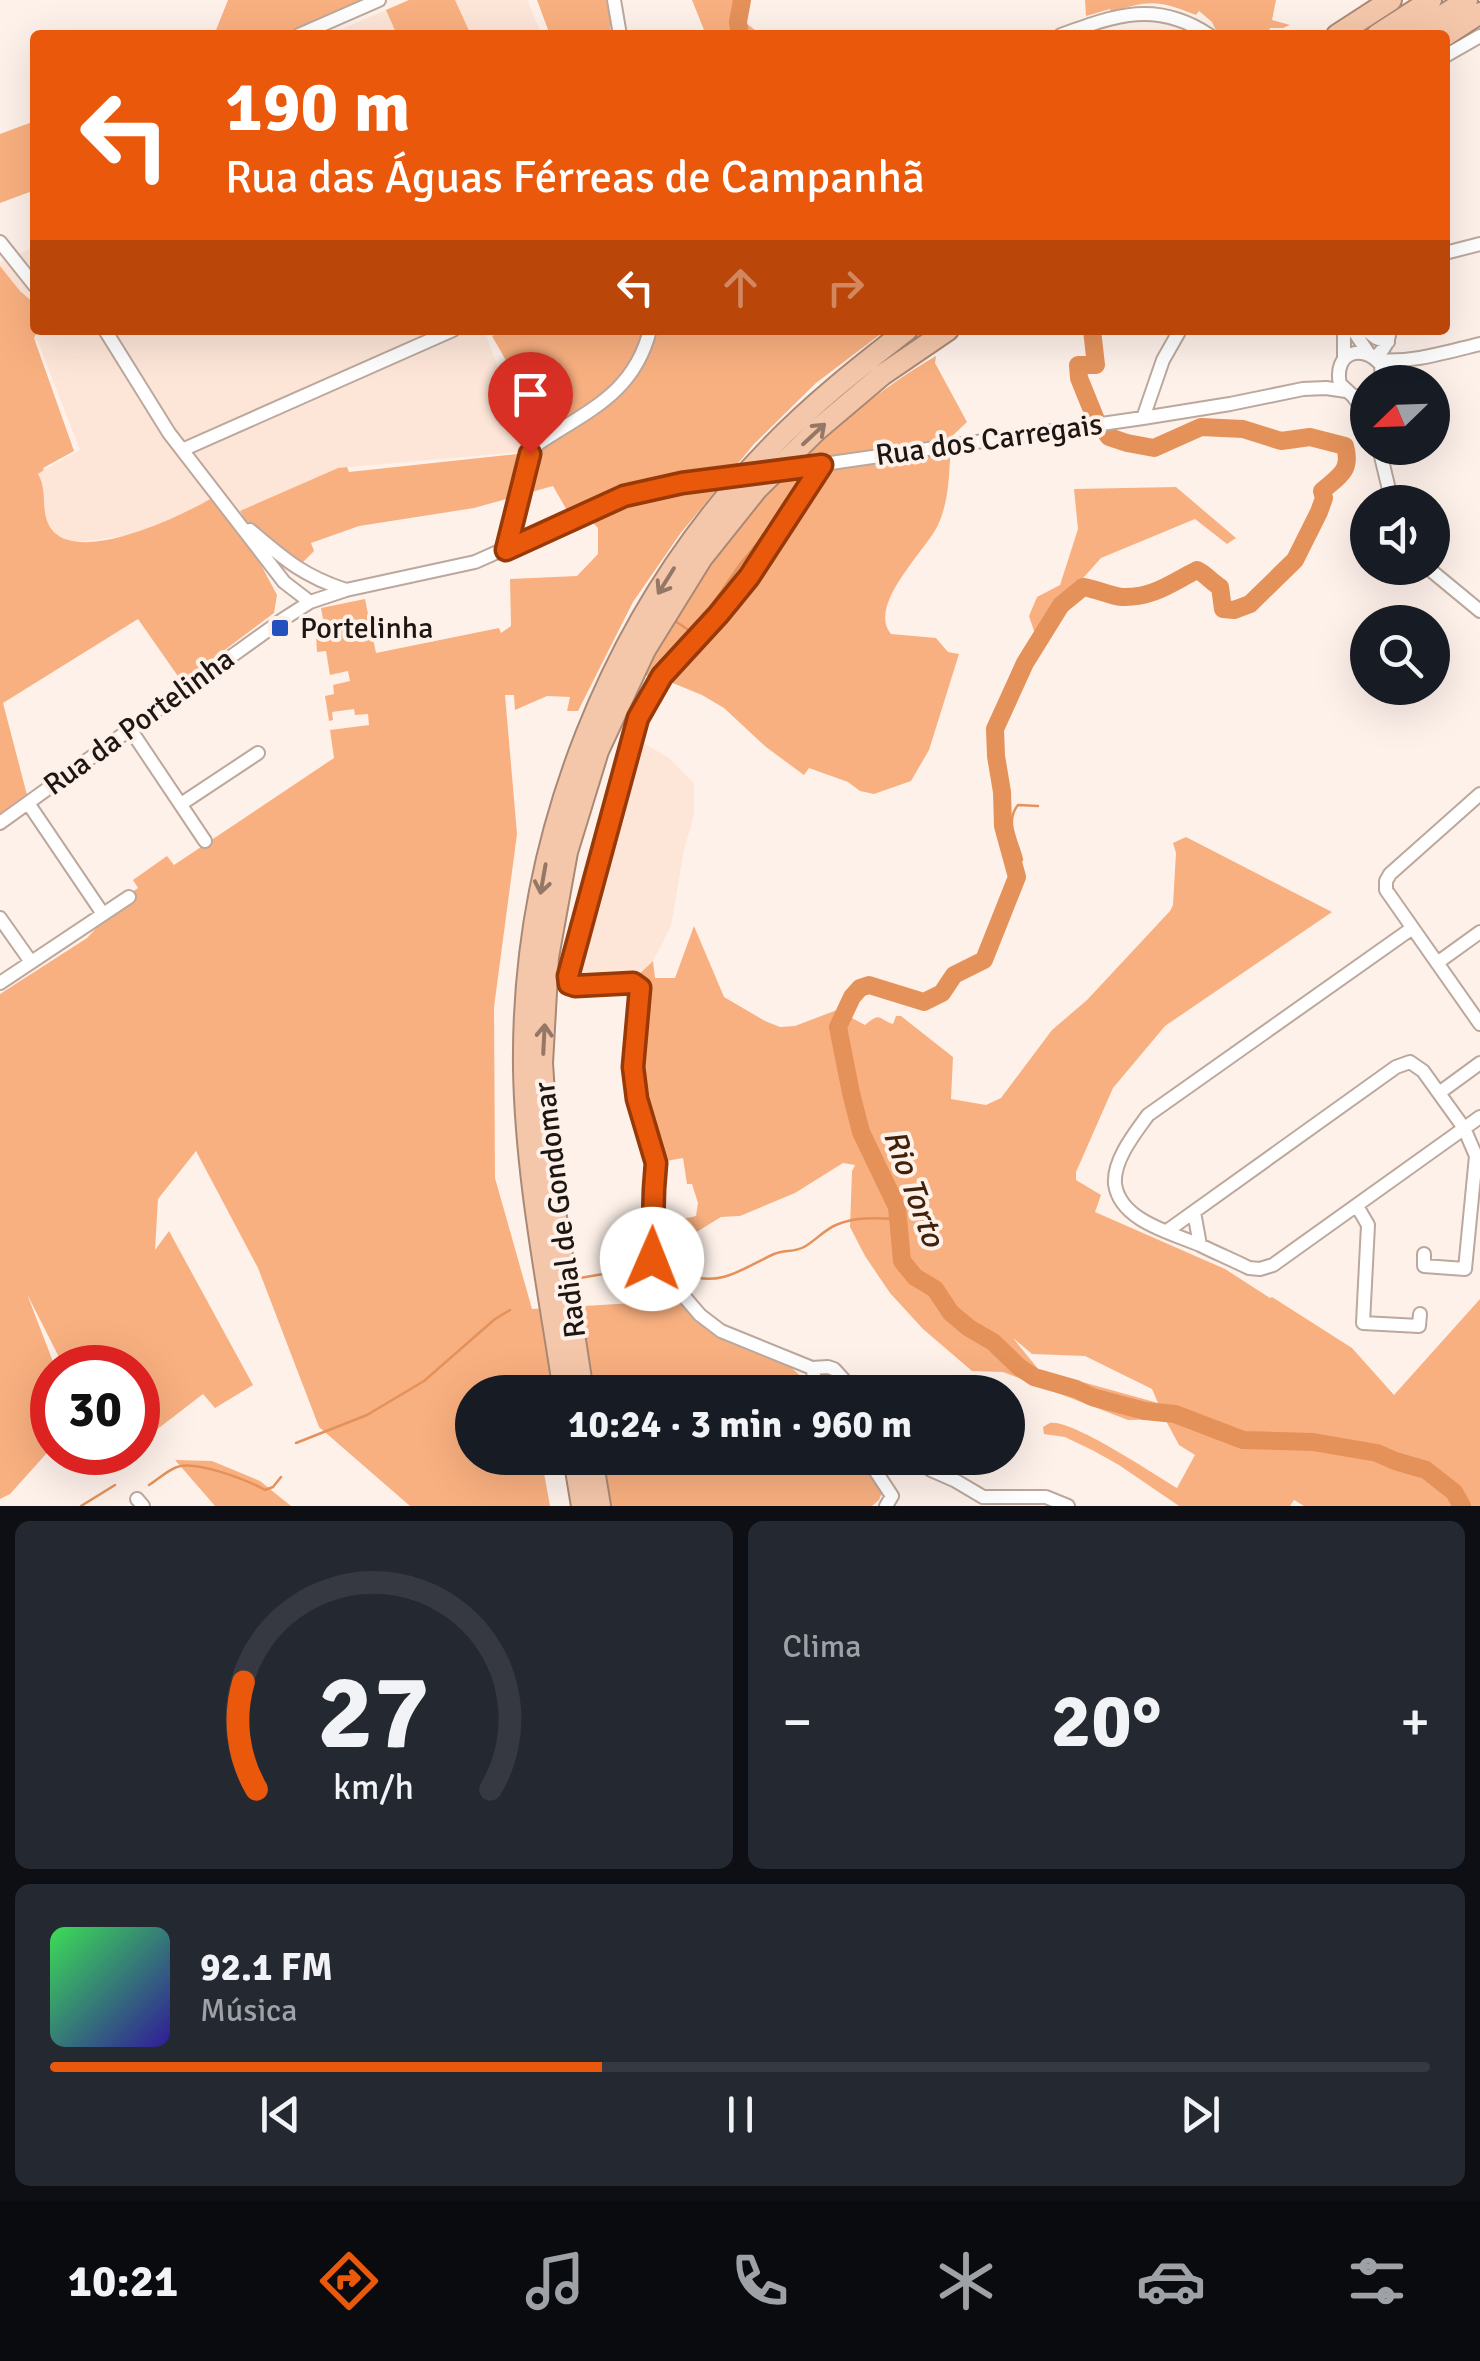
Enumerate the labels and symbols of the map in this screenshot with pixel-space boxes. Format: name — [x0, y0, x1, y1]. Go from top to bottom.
pin — [488, 352, 573, 455]
north arrow — [1350, 365, 1450, 465]
street label: Rua dos Carregais — [873, 406, 1105, 474]
one-way arrow — [801, 423, 826, 446]
one-way arrow — [656, 566, 677, 595]
place label: Portelinha — [300, 610, 433, 647]
marker: Portelinha — [269, 617, 291, 639]
street label: Rua da Portelinha — [36, 640, 242, 804]
one-way arrow — [533, 862, 552, 895]
one-way arrow — [534, 1023, 553, 1055]
street label: Radial de Gondomar — [526, 1080, 594, 1340]
water label: Rio Torto — [875, 1124, 954, 1253]
position arrow — [600, 1207, 704, 1311]
speed limit sign: 30 — [30, 1345, 160, 1475]

